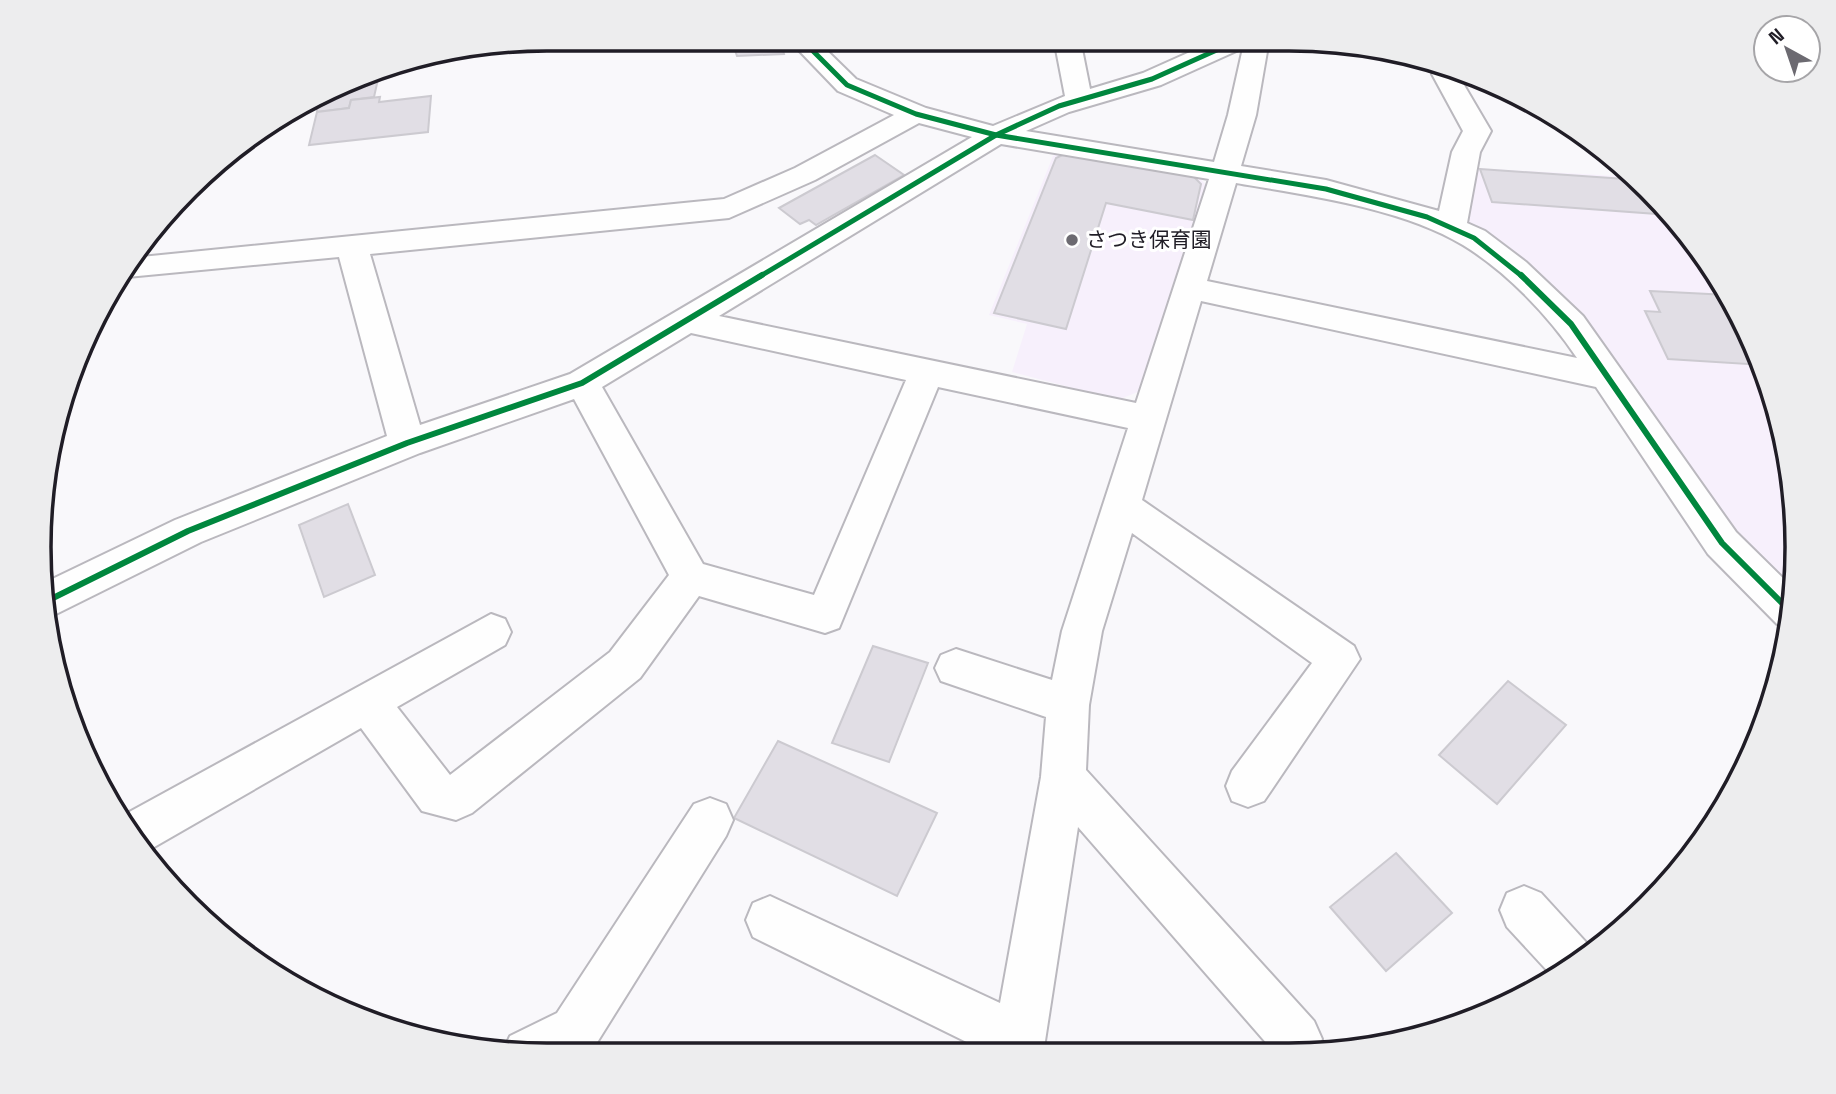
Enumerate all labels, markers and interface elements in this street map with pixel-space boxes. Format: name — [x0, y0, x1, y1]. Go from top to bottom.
north arrow — [1752, 14, 1822, 84]
text: N — [1763, 23, 1789, 50]
place label: さつき保育園 — [1086, 226, 1212, 253]
marker: さつき保育園 — [1064, 232, 1080, 248]

